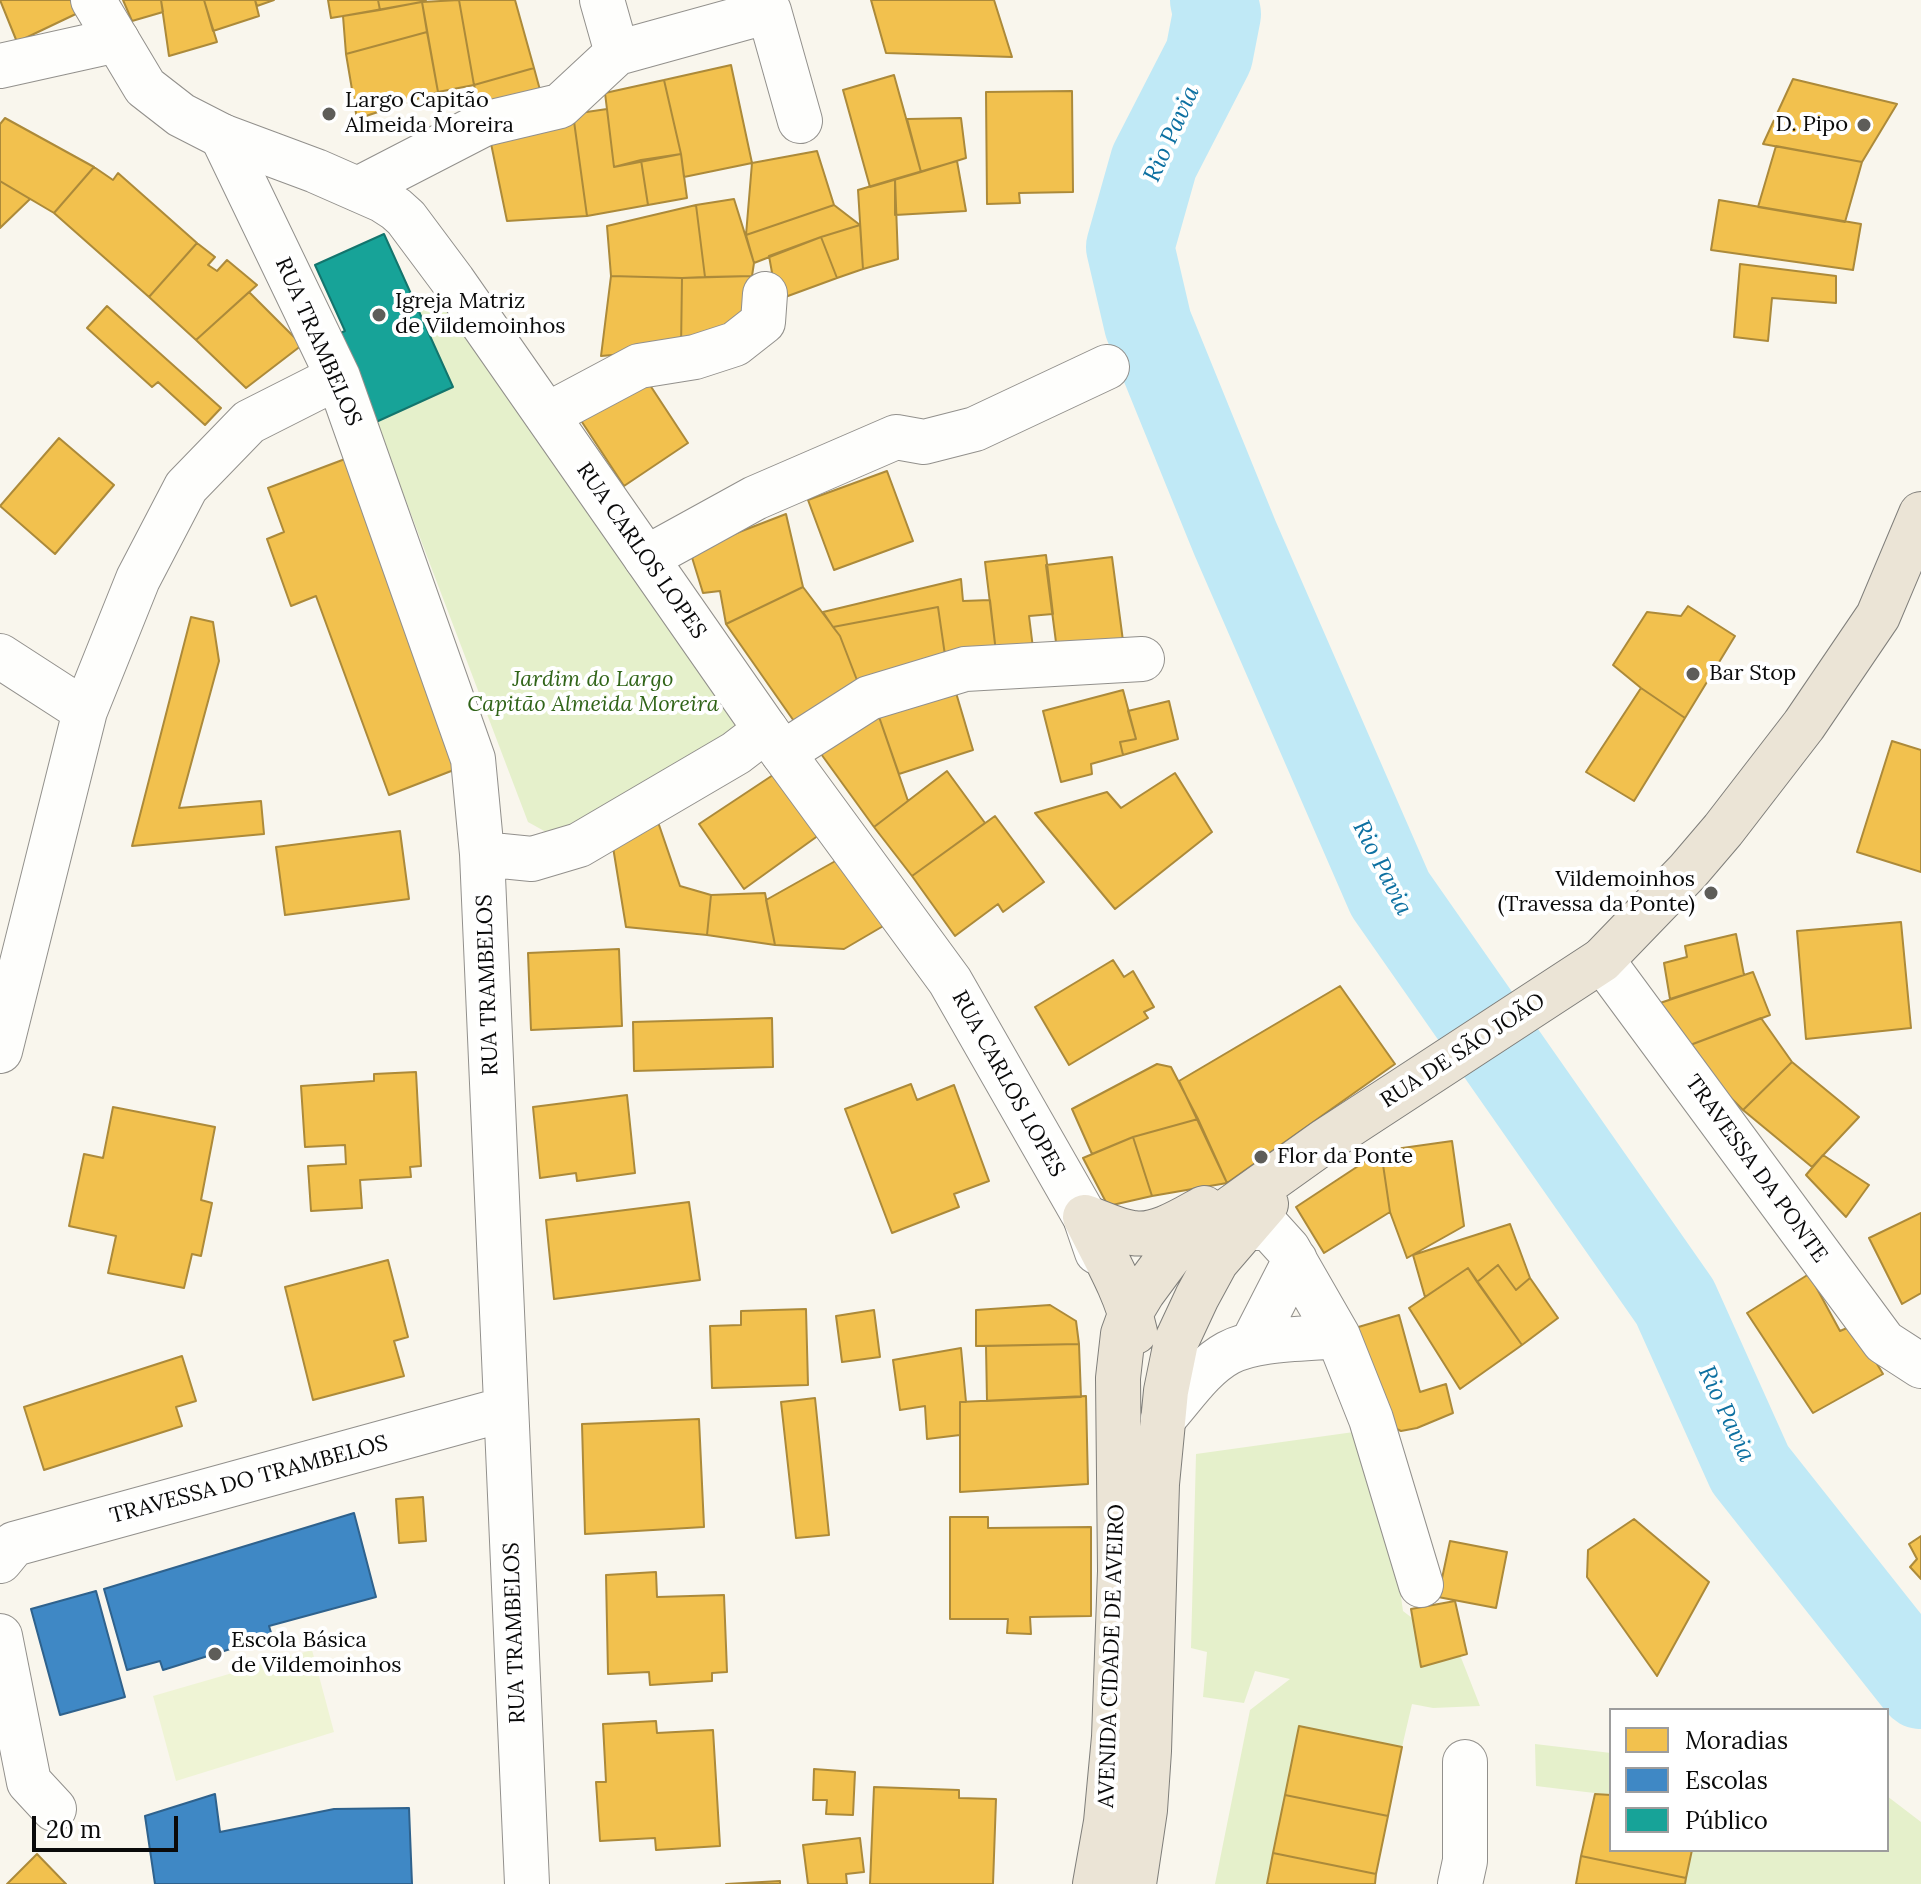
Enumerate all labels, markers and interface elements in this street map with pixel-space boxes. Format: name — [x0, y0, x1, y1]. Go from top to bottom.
water label: Rio Pavia — [1138, 81, 1206, 187]
place label: Largo Capitão Almeida Moreira — [345, 88, 514, 140]
marker: Largo Capitão Almeida Moreira — [320, 105, 338, 123]
place label: D. Pipo — [1775, 112, 1848, 138]
marker: D. Pipo — [1855, 116, 1873, 134]
street label: RUA TRAMBELOS — [269, 254, 367, 430]
place label: Igreja Matriz de Vildemoinhos — [395, 289, 565, 340]
marker: Igreja Matriz de Vildemoinhos — [370, 306, 388, 324]
street label: RUA CARLOS LOPES — [570, 458, 712, 644]
place label: Bar Stop — [1709, 661, 1796, 687]
marker: Bar Stop — [1684, 665, 1702, 683]
park label: Jardim do Largo Capitão Almeida Moreira — [467, 667, 719, 718]
water label: Rio Pavia — [1346, 816, 1418, 920]
place label: Vildemoinhos (Travessa da Ponte) — [1498, 867, 1695, 918]
marker: Vildemoinhos (Travessa da Ponte) — [1702, 884, 1720, 902]
street label: RUA TRAMBELOS — [472, 894, 504, 1076]
street label: RUA CARLOS LOPES — [946, 986, 1070, 1182]
street label: RUA DE SÃO JOÃO — [1376, 988, 1550, 1114]
street label: TRAVESSA DA PONTE — [1679, 1070, 1833, 1268]
place label: Flor da Ponte — [1277, 1144, 1413, 1170]
marker: Flor da Ponte — [1252, 1148, 1270, 1166]
water label: Rio Pavia — [1691, 1362, 1761, 1466]
street label: TRAVESSA DO TRAMBELOS — [107, 1430, 391, 1530]
street label: AVENIDA CIDADE DE AVEIRO — [1094, 1504, 1130, 1808]
street label: RUA TRAMBELOS — [499, 1542, 531, 1724]
place label: Escola Básica de Vildemoinhos — [231, 1628, 401, 1680]
marker: Escola Básica de Vildemoinhos — [206, 1645, 224, 1663]
legend — [1609, 1708, 1889, 1852]
text: Moradias — [1685, 1725, 1788, 1756]
text: Escolas — [1685, 1765, 1768, 1796]
scale bar — [36, 1800, 182, 1850]
text: Público — [1685, 1805, 1768, 1836]
text: 20 m — [46, 1814, 102, 1845]

